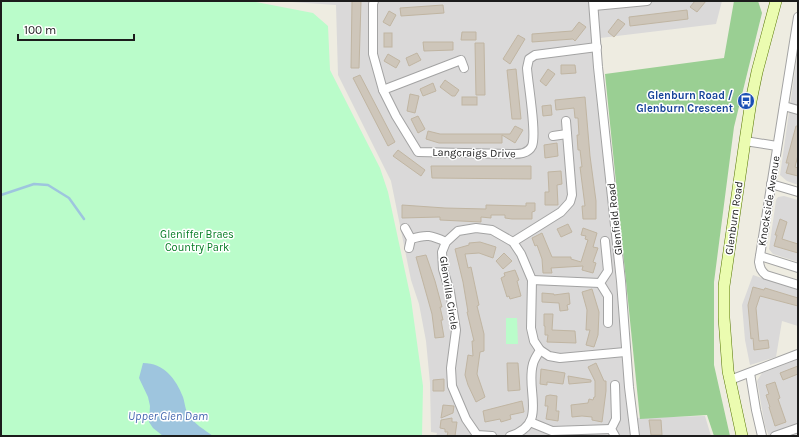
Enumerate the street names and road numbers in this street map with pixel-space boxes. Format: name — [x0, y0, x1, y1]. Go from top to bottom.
street label: Langcraigs Drive — [432, 146, 516, 160]
street label: Knockside Avenue — [755, 155, 783, 247]
street label: Glenburn Road — [722, 180, 746, 256]
street label: Glenfield Road — [605, 182, 625, 256]
street label: Glenvilla Circle — [437, 255, 461, 331]

